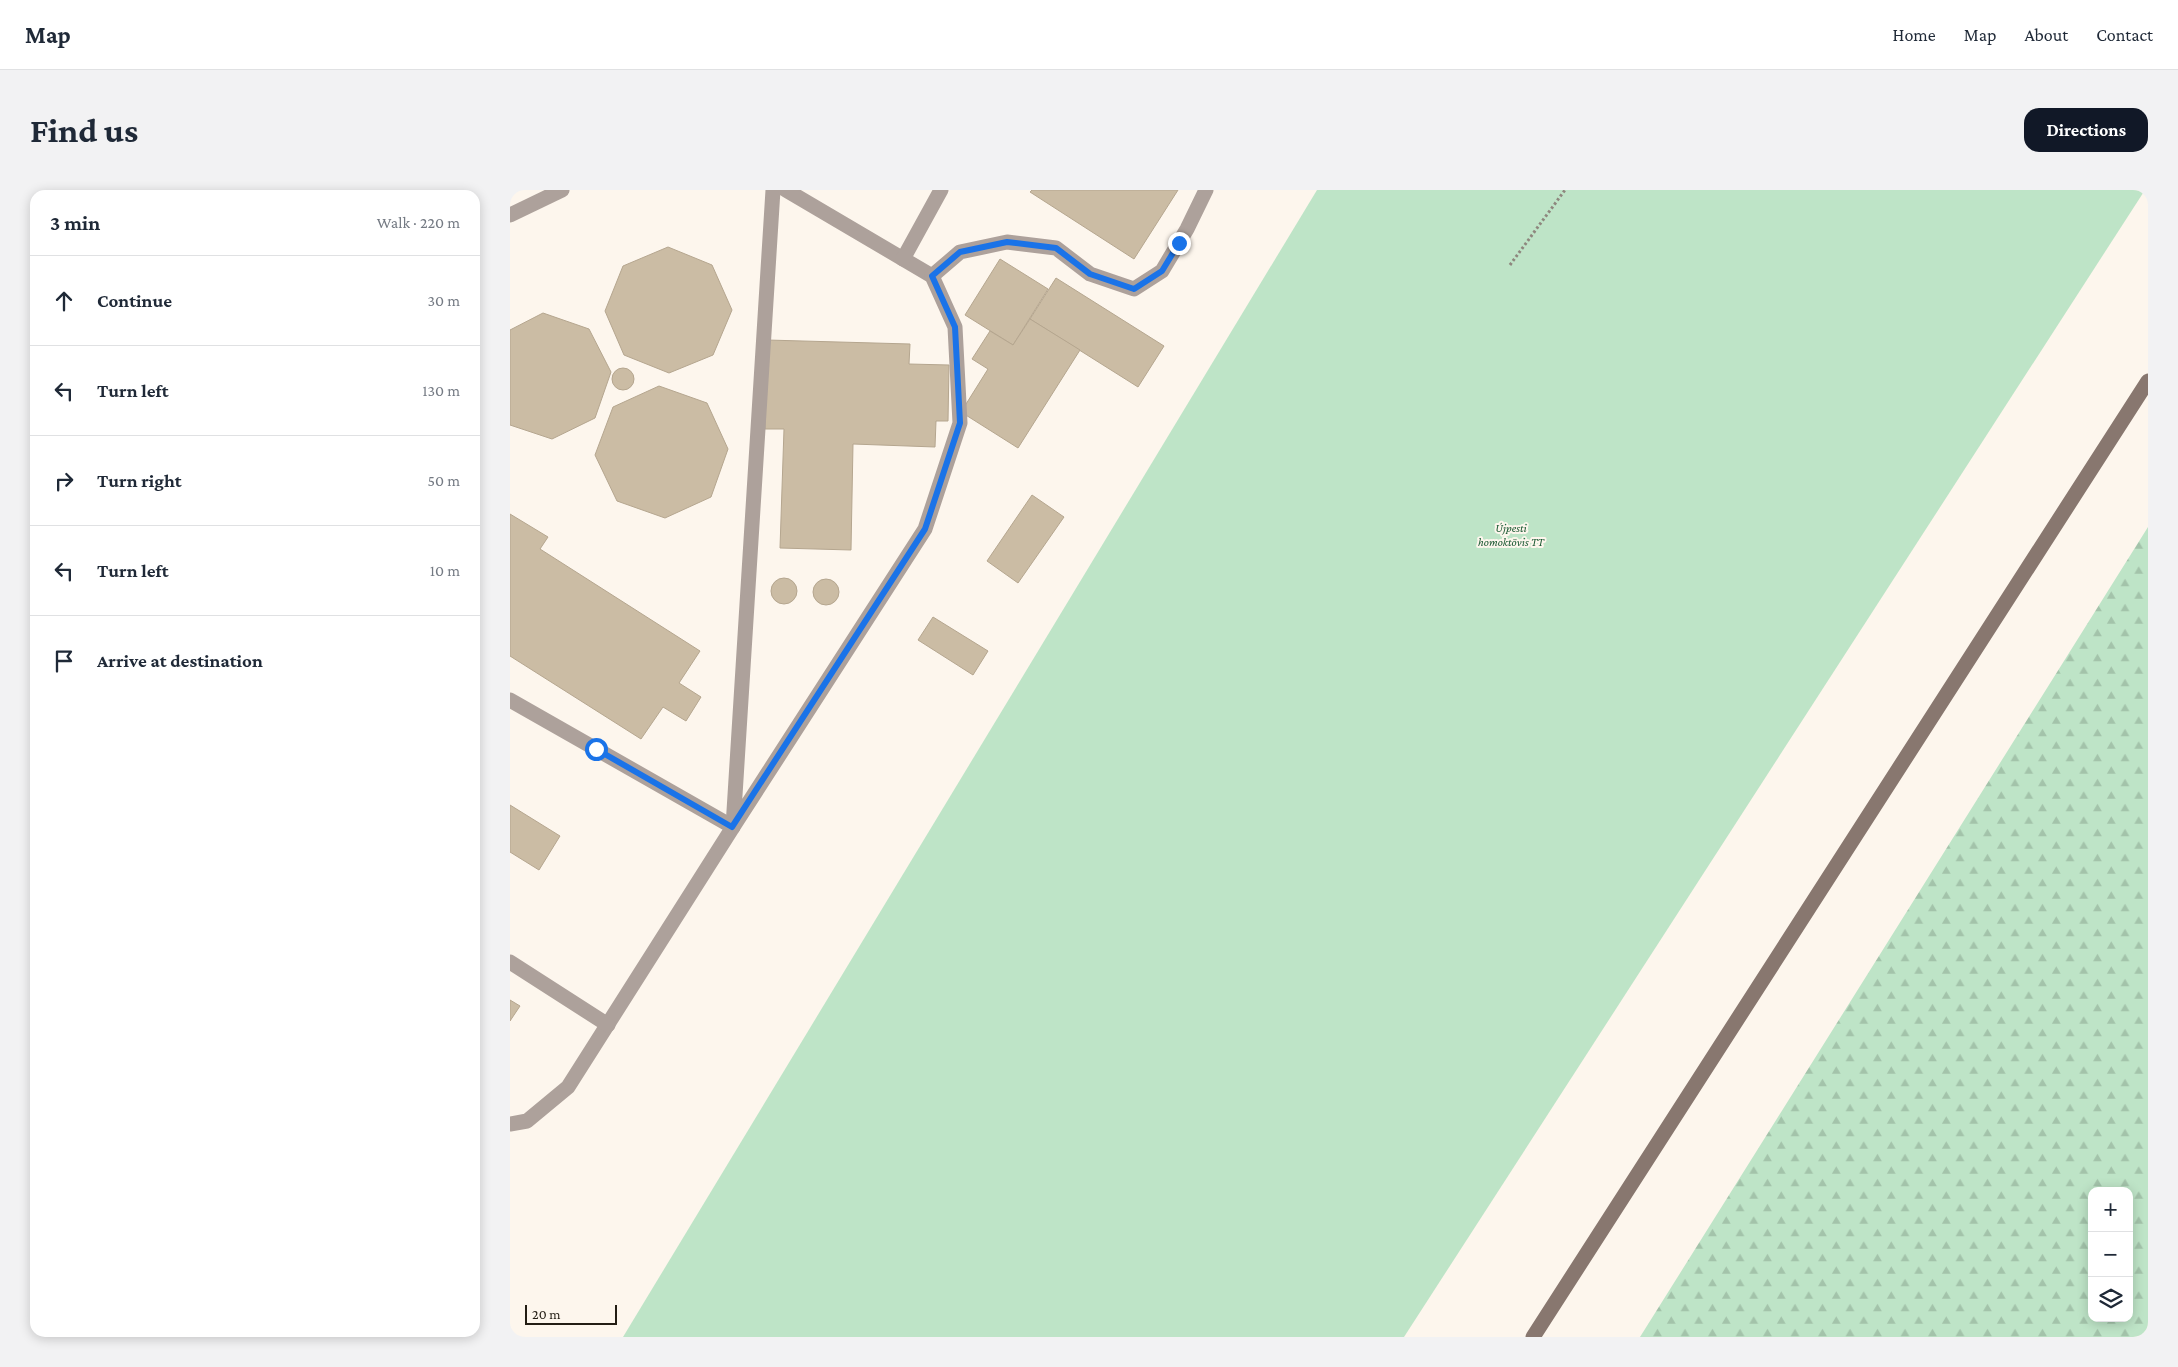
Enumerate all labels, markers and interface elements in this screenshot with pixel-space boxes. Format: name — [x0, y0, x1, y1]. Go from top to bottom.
text: Map — [25, 21, 71, 48]
text: Home — [1893, 25, 1936, 45]
text: Map — [1964, 25, 1996, 45]
text: About — [2024, 25, 2068, 45]
text: Contact — [2096, 25, 2153, 45]
button: Directions — [2024, 108, 2148, 152]
text: Find us — [30, 111, 138, 150]
text: 3 min — [50, 211, 100, 235]
text: Walk · 220 m — [377, 214, 460, 231]
route end — [1168, 232, 1191, 255]
icon: ahead — [50, 287, 78, 315]
text: Continue — [97, 290, 172, 311]
text: 30 m — [428, 292, 460, 309]
icon: left — [50, 377, 78, 405]
text: Turn left — [97, 380, 169, 401]
text: 130 m — [422, 382, 460, 399]
icon: right — [50, 467, 78, 495]
text: Turn right — [97, 470, 182, 491]
text: 50 m — [428, 472, 460, 489]
park label: Újpesti homoktövis TT — [1478, 521, 1544, 549]
icon: left — [50, 557, 78, 585]
text: Turn left — [97, 560, 169, 581]
text: 10 m — [430, 562, 460, 579]
icon: arrive — [50, 647, 78, 675]
text: Arrive at destination — [97, 650, 263, 671]
route start — [585, 738, 608, 761]
map controls — [2088, 1187, 2133, 1322]
button: + — [2088, 1187, 2133, 1232]
button: − — [2088, 1232, 2133, 1277]
button: layers — [2088, 1277, 2133, 1322]
scale bar — [525, 1302, 618, 1325]
text: 20 m — [532, 1306, 560, 1322]

